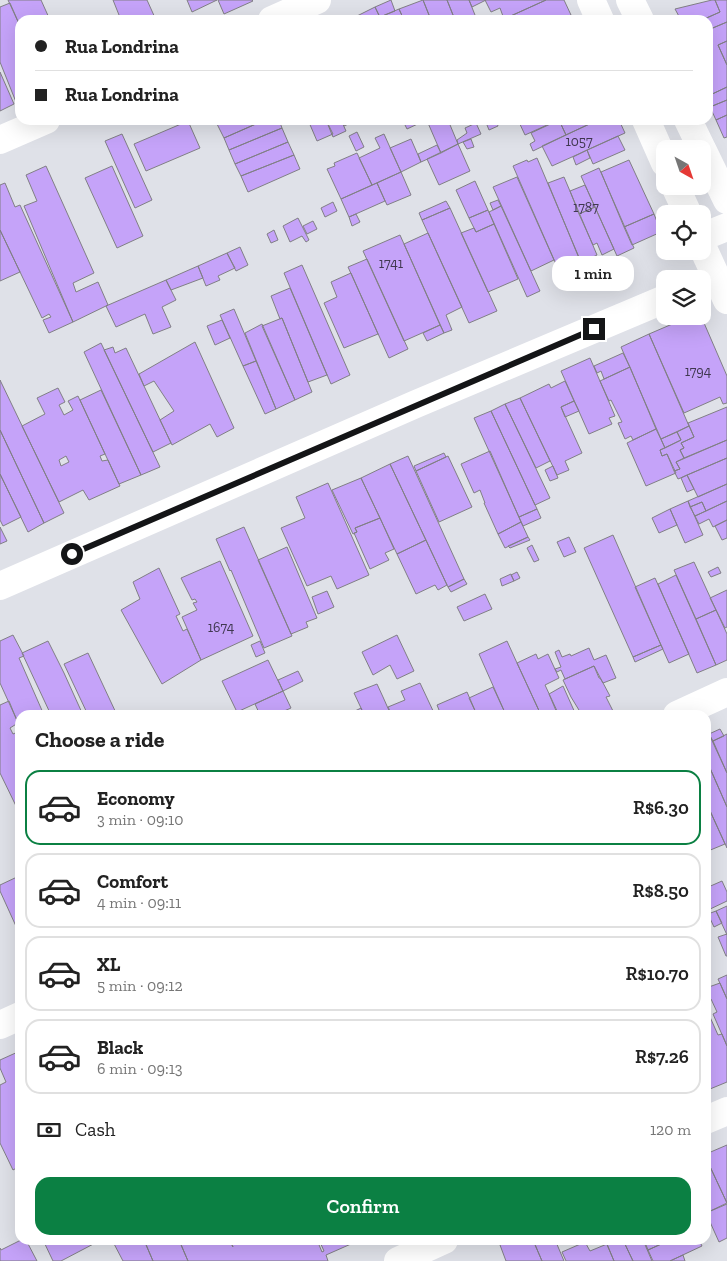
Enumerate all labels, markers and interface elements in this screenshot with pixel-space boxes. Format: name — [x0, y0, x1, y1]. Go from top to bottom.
text: Rua Londrina — [65, 35, 179, 58]
text: Rua Londrina — [65, 83, 179, 106]
house number: 1057 — [565, 133, 593, 150]
north arrow — [656, 140, 711, 195]
map controls — [656, 140, 711, 325]
house number: 1787 — [573, 199, 599, 216]
button: locate — [656, 205, 711, 260]
house number: 1741 — [379, 255, 404, 272]
callout: 1 min — [553, 256, 635, 292]
text: 1 min — [574, 264, 612, 283]
button: layers — [656, 270, 711, 325]
route end — [583, 318, 605, 340]
house number: 1794 — [685, 363, 712, 380]
route start — [61, 543, 83, 565]
house number: 1674 — [208, 619, 235, 636]
text: Choose a ride — [35, 726, 165, 753]
icon: car — [37, 785, 82, 830]
text: Economy — [97, 787, 175, 810]
text: R$6.30 — [633, 796, 689, 819]
text: 3 min · 09:10 — [97, 810, 183, 829]
icon: car — [37, 868, 82, 913]
text: Comfort — [97, 870, 168, 893]
text: R$8.50 — [633, 879, 689, 902]
text: 4 min · 09:11 — [97, 893, 181, 912]
icon: car — [37, 951, 82, 996]
text: XL — [97, 953, 120, 976]
text: R$10.70 — [626, 962, 689, 985]
text: 5 min · 09:12 — [97, 976, 183, 995]
icon: car — [37, 1034, 82, 1079]
text: Black — [97, 1036, 143, 1059]
text: R$7.26 — [635, 1045, 689, 1068]
text: 6 min · 09:13 — [97, 1059, 183, 1078]
icon: cash — [35, 1116, 63, 1144]
text: Cash — [75, 1118, 115, 1141]
text: 120 m — [650, 1120, 691, 1139]
button: Confirm — [35, 1177, 691, 1235]

